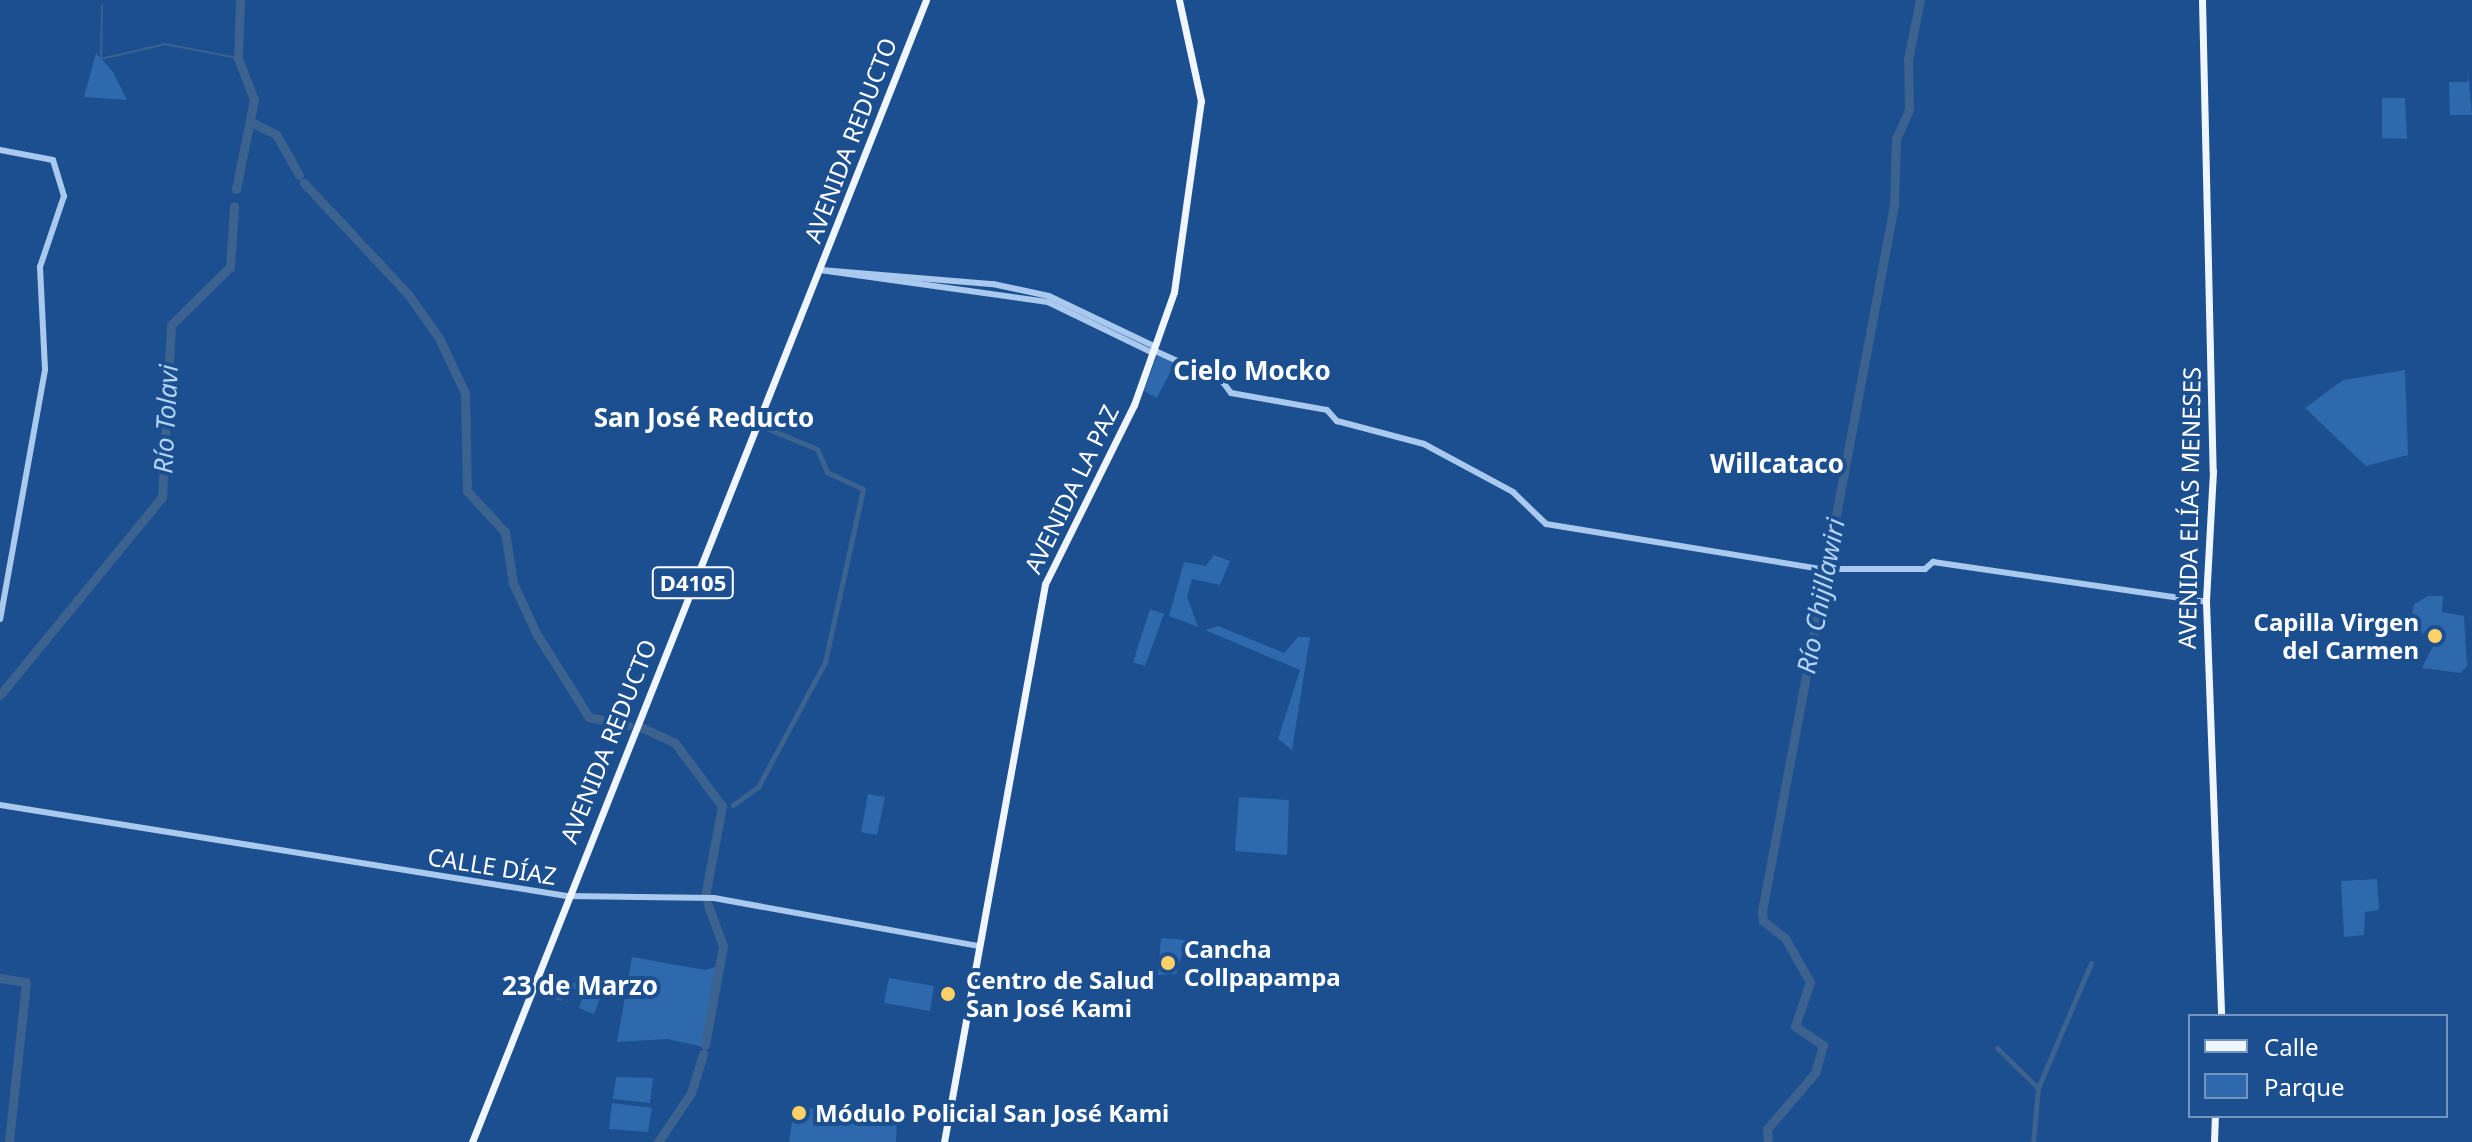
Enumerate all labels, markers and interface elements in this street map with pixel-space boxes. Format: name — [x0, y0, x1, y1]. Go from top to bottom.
street label: AVENIDA REDUCTO — [798, 33, 902, 247]
district label: Cielo Mocko — [1173, 355, 1331, 387]
water label: Río Tolavi — [148, 364, 184, 474]
street label: AVENIDA ELÍAS MENESES — [2172, 367, 2206, 649]
street label: AVENIDA LA PAZ — [1018, 400, 1124, 578]
district label: San José Reducto — [594, 402, 814, 434]
district label: Willcataco — [1710, 448, 1844, 480]
water label: Río Chijllawiri — [1791, 516, 1851, 676]
road number: D4105 — [651, 565, 735, 601]
place label: Capilla Virgen del Carmen — [2254, 608, 2419, 664]
marker: Capilla Virgen del Carmen — [2426, 627, 2444, 645]
street label: AVENIDA REDUCTO — [554, 635, 662, 847]
street label: CALLE DÍAZ — [426, 842, 558, 890]
place label: Cancha Collpapampa — [1184, 935, 1341, 991]
marker: Cancha Collpapampa — [1159, 954, 1177, 972]
place label: Centro de Salud San José Kami — [966, 966, 1154, 1022]
district label: 23 de Marzo — [502, 970, 658, 1002]
marker: Centro de Salud San José Kami — [937, 983, 959, 1005]
legend — [2188, 1014, 2448, 1118]
text: Calle — [2264, 1030, 2319, 1063]
text: Parque — [2264, 1070, 2345, 1103]
place label: Módulo Policial San José Kami — [815, 1099, 1169, 1127]
marker: Módulo Policial San José Kami — [790, 1104, 808, 1122]

